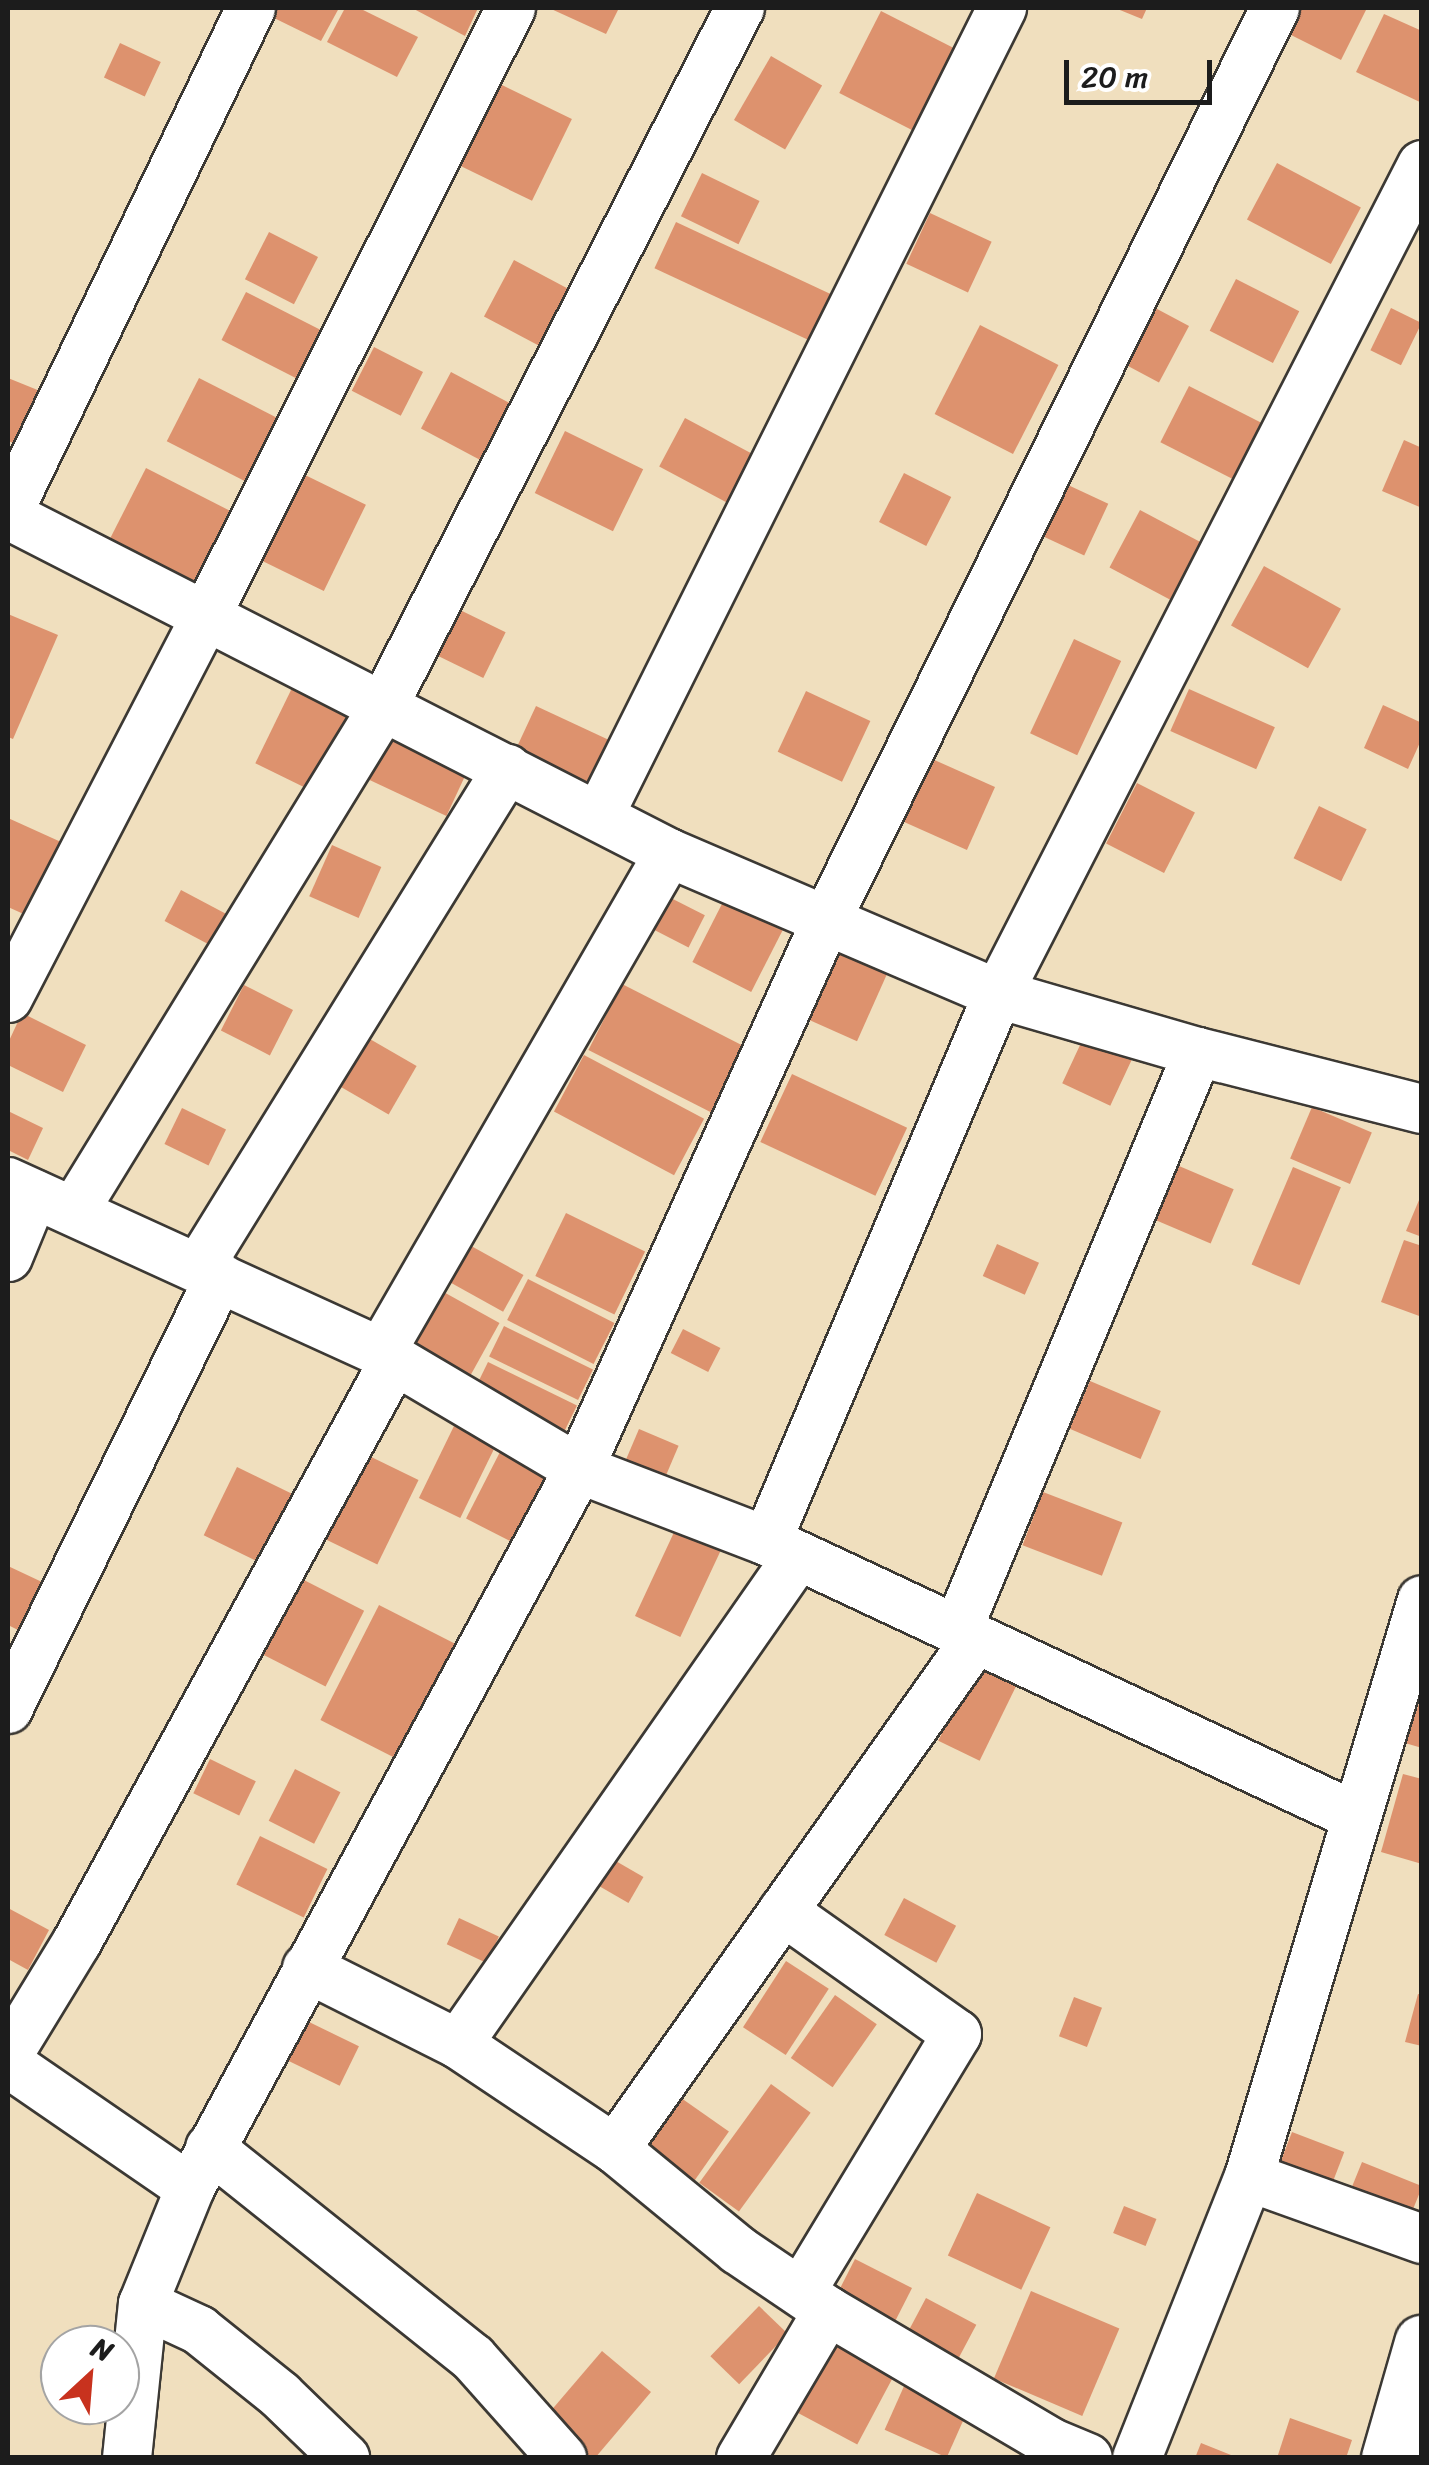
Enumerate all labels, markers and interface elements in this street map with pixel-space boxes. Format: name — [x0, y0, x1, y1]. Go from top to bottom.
scale bar — [1069, 40, 1216, 102]
text: 20 m — [1081, 50, 1148, 104]
text: N — [83, 2323, 122, 2376]
north arrow — [40, 2325, 140, 2425]

